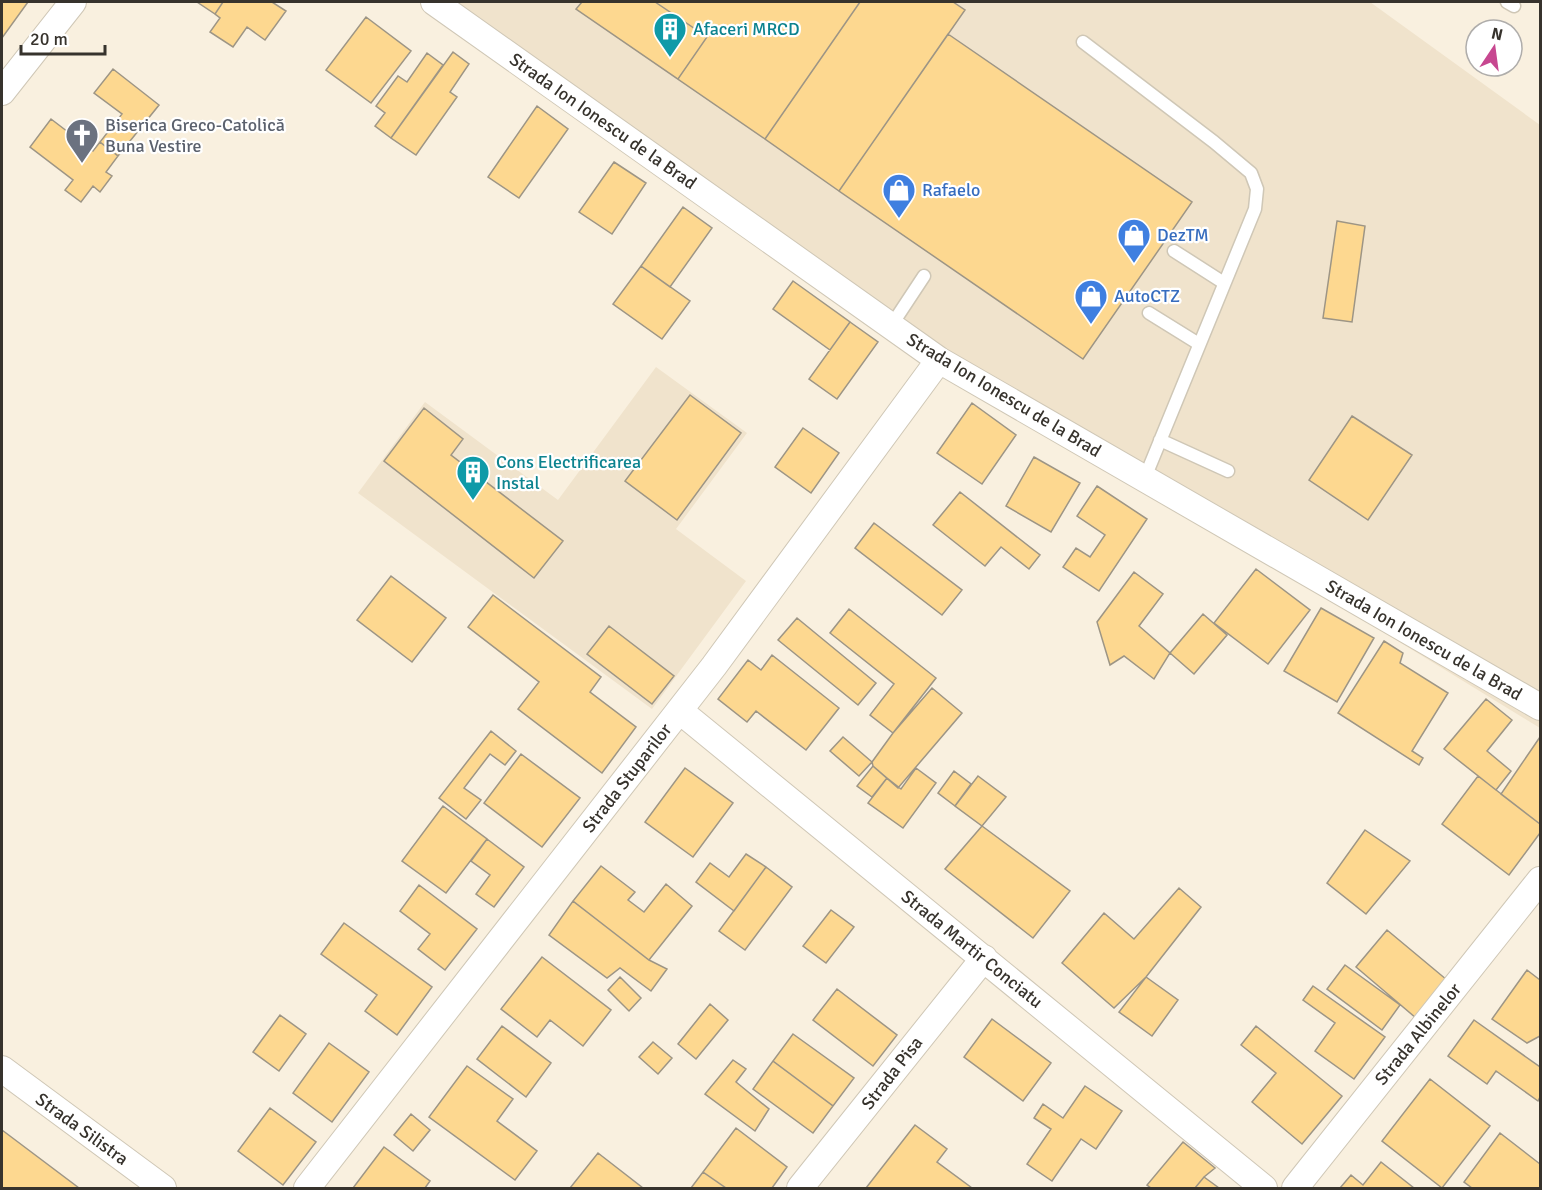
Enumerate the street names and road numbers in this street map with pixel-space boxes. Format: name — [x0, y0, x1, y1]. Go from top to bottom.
street label: Strada Ion Ionescu de la Brad — [505, 48, 701, 194]
street label: Strada Ion Ionescu de la Brad — [903, 328, 1105, 462]
street label: Strada Ion Ionescu de la Brad — [1322, 575, 1526, 705]
street label: Strada Stuparilor — [578, 719, 677, 837]
street label: Strada Martir Conciatu — [897, 885, 1047, 1013]
street label: Strada Albinelor — [1370, 978, 1466, 1089]
street label: Strada Pisa — [857, 1032, 927, 1114]
street label: Strada Silistra — [31, 1088, 133, 1170]

